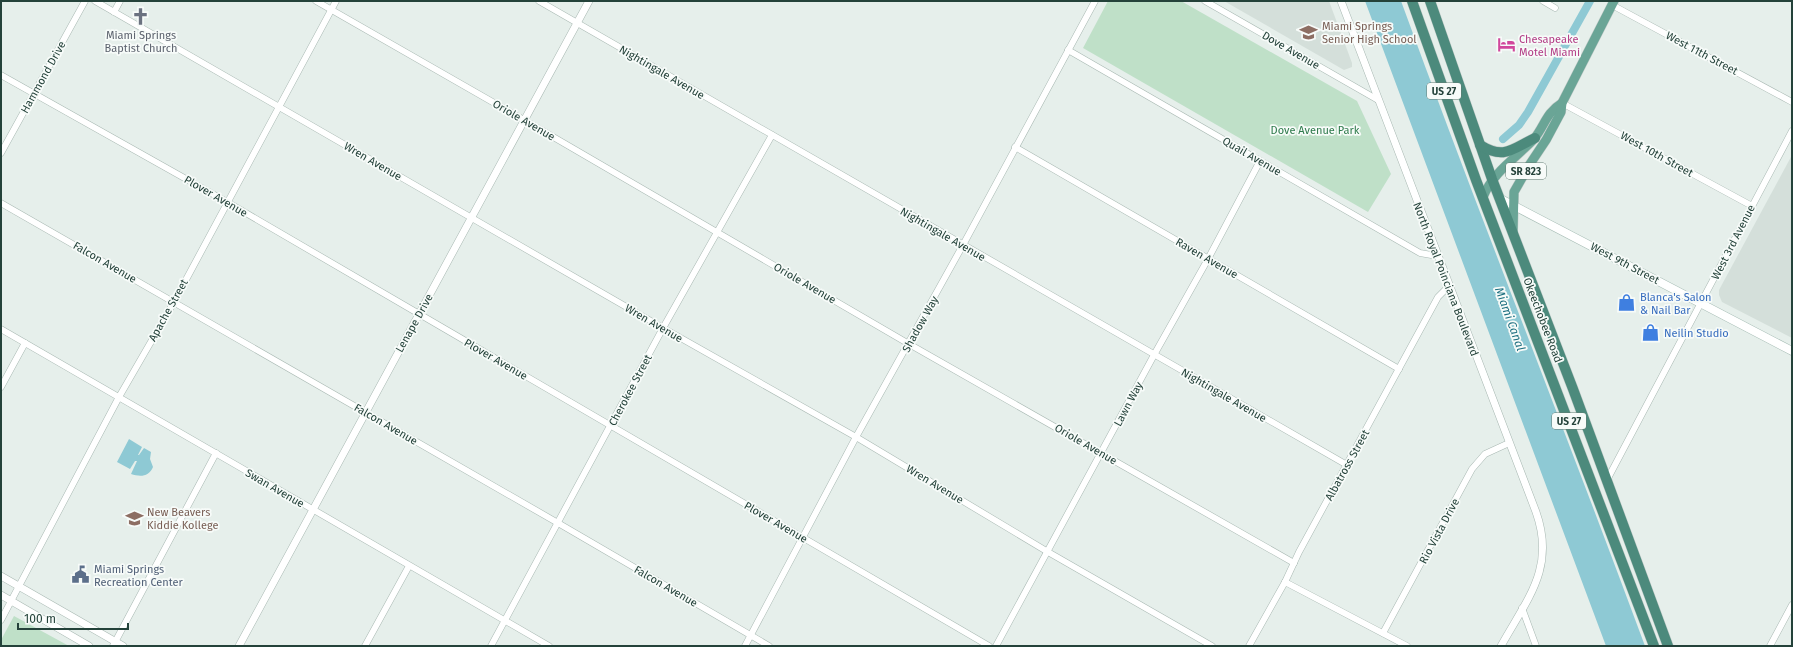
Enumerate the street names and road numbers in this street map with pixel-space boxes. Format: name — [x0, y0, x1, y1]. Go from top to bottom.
street label: Dove Avenue — [1260, 29, 1322, 72]
street label: West 11th Street — [1664, 29, 1740, 78]
street label: Hammond Drive — [18, 39, 69, 116]
street label: Nightingale Avenue — [617, 43, 707, 102]
road number: US 27 — [1427, 83, 1461, 99]
street label: Oriole Avenue — [490, 97, 557, 144]
street label: West 10th Street — [1618, 129, 1695, 180]
street label: Quail Avenue — [1220, 134, 1283, 178]
street label: Wren Avenue — [341, 140, 404, 183]
road number: SR 823 — [1506, 163, 1546, 179]
street label: Plover Avenue — [182, 173, 250, 220]
street label: North Royal Poinciana Boulevard — [1410, 200, 1481, 358]
street label: West 3rd Avenue — [1709, 203, 1758, 282]
street label: Nightingale Avenue — [898, 205, 988, 264]
street label: Raven Avenue — [1173, 235, 1240, 281]
street label: Falcon Avenue — [71, 239, 139, 286]
street label: West 9th Street — [1588, 240, 1661, 287]
street label: Oriole Avenue — [771, 260, 838, 307]
street label: Okeechobee Road — [1520, 276, 1565, 365]
street label: Apache Street — [146, 277, 191, 344]
street label: Lenape Drive — [393, 292, 436, 355]
street label: Shadow Way — [900, 293, 941, 355]
street label: Wren Avenue — [622, 302, 685, 345]
street label: Plover Avenue — [462, 336, 530, 383]
street label: Cherokee Street — [606, 352, 655, 428]
street label: Nightingale Avenue — [1179, 366, 1269, 425]
street label: Lawn Way — [1111, 379, 1146, 429]
street label: Falcon Avenue — [352, 401, 420, 448]
road number: US 27 — [1552, 413, 1586, 429]
street label: Oriole Avenue — [1052, 421, 1119, 468]
street label: Albatross Street — [1323, 427, 1372, 503]
street label: Wren Avenue — [904, 462, 966, 507]
street label: Swan Avenue — [243, 466, 306, 510]
street label: Rio Vista Drive — [1417, 496, 1462, 566]
street label: Plover Avenue — [742, 499, 810, 546]
street label: Falcon Avenue — [632, 563, 700, 610]

